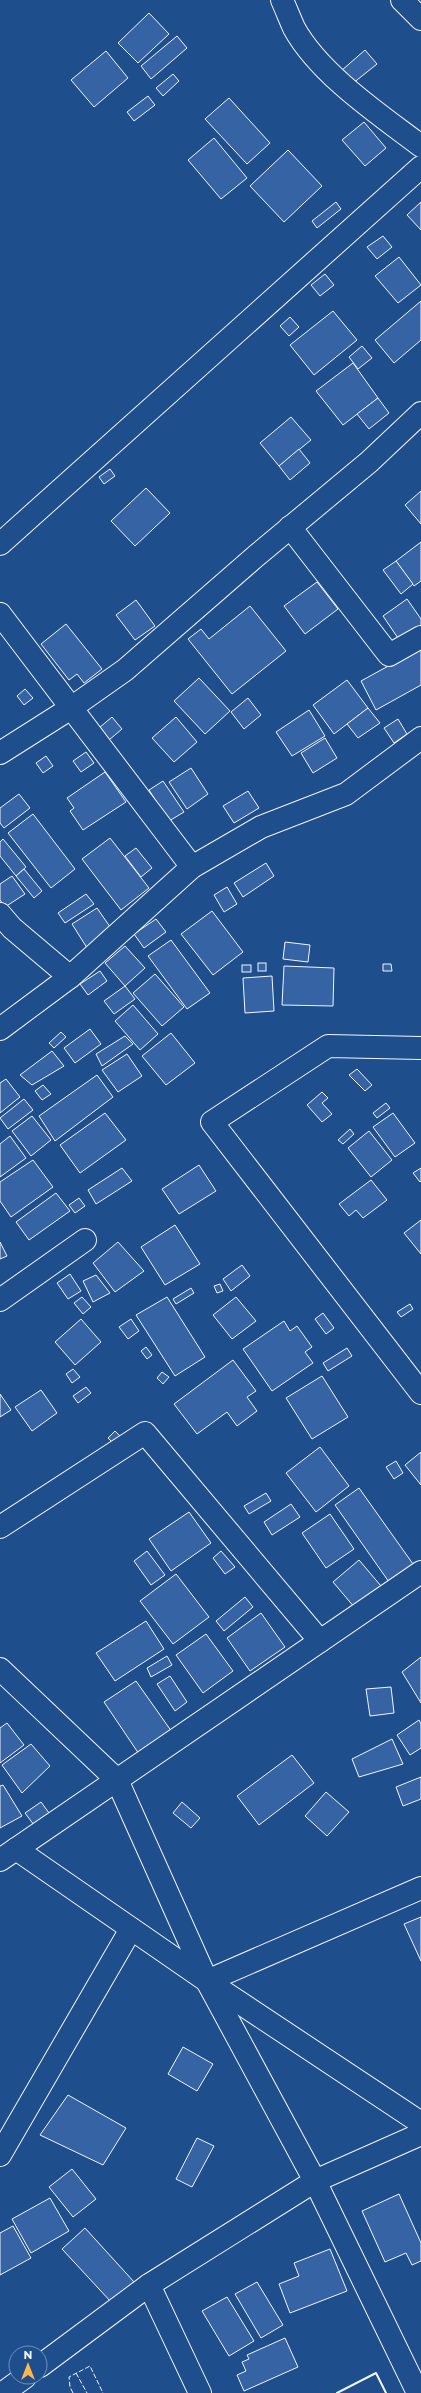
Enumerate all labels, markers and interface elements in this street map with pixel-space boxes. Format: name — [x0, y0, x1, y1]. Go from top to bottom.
north arrow — [8, 2345, 48, 2385]
text: N — [24, 2348, 32, 2362]

